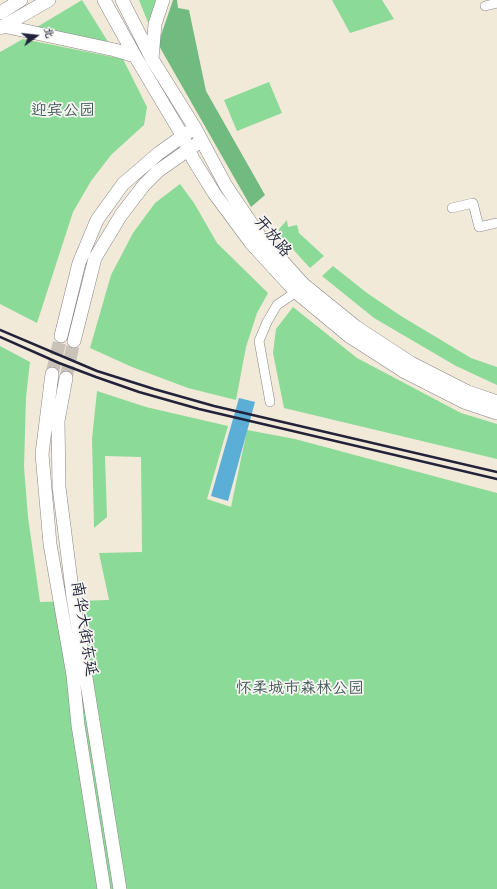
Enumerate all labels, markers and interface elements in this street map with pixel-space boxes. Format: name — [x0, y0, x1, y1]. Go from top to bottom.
north arrow — [16, 16, 56, 56]
text: 北 — [38, 26, 57, 40]
park label: 迎宾公园 — [31, 103, 95, 123]
street label: 开放路 — [248, 213, 294, 263]
street label: 南华大街东延 — [65, 580, 99, 678]
park label: 怀柔城市森林公园 — [236, 681, 364, 701]

